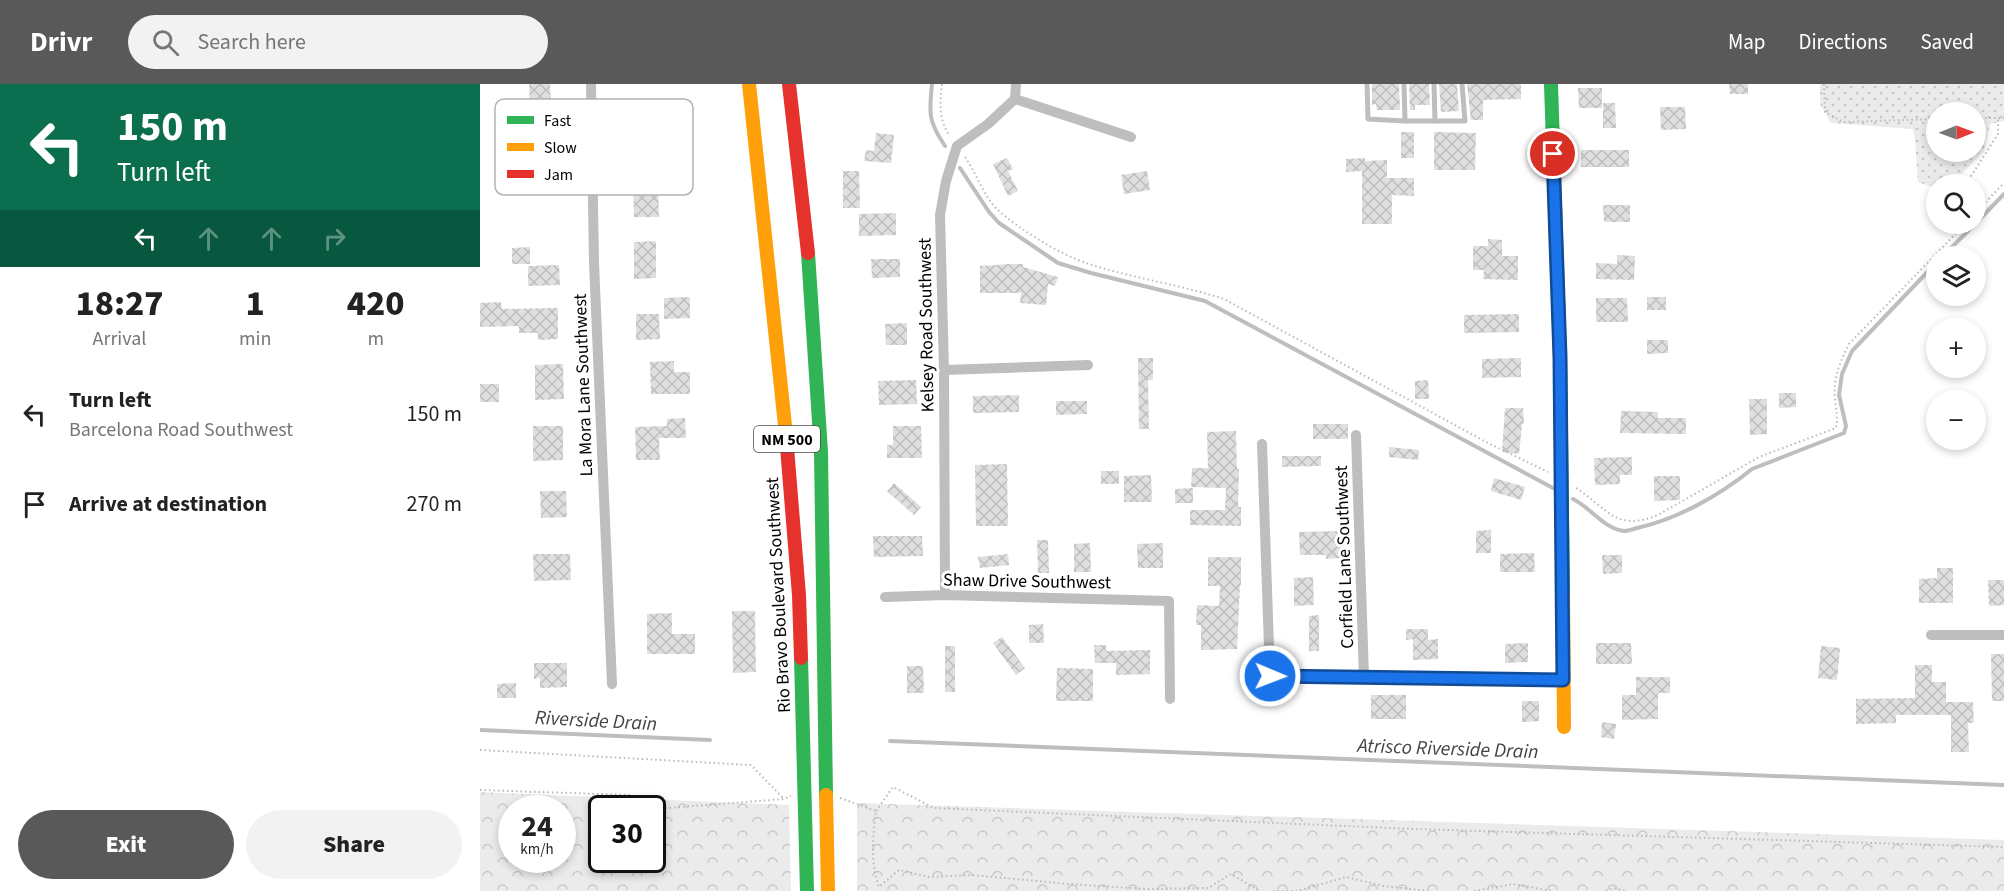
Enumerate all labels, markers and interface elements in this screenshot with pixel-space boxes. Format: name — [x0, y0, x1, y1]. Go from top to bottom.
search box — [128, 15, 548, 69]
text: Drivr — [30, 22, 92, 62]
icon: search — [149, 26, 182, 59]
text: Search here — [197, 26, 306, 58]
text: Map — [1728, 27, 1766, 57]
text: Directions — [1799, 27, 1887, 57]
text: Saved — [1920, 27, 1974, 57]
text: 150 m — [117, 97, 228, 157]
legend — [495, 99, 693, 195]
north arrow — [1926, 102, 1986, 162]
map controls — [1926, 102, 1986, 450]
icon: left — [18, 108, 96, 186]
text: Fast — [544, 110, 572, 132]
pin — [1527, 128, 1578, 179]
text: Slow — [544, 137, 577, 159]
icon: arrive — [1536, 137, 1569, 170]
text: Turn left — [117, 153, 211, 192]
text: Jam — [544, 164, 573, 186]
button: search — [1926, 174, 1986, 234]
icon: left — [129, 222, 162, 255]
icon: ahead — [192, 222, 225, 255]
icon: ahead — [255, 222, 288, 255]
icon: right — [318, 222, 351, 255]
street label: Kelsey Road Southwest — [912, 237, 941, 413]
button: layers — [1926, 246, 1986, 306]
text: 18:27 — [75, 278, 164, 329]
text: 1 — [246, 278, 265, 329]
text: 420 — [347, 278, 405, 329]
street label: La Mora Lane Southwest — [568, 293, 599, 477]
button: + — [1926, 318, 1986, 378]
text: Arrival — [93, 325, 146, 353]
text: min — [239, 325, 271, 353]
text: m — [367, 325, 384, 353]
text: Turn left — [69, 384, 151, 416]
button: − — [1926, 390, 1986, 450]
icon: left — [18, 398, 51, 431]
text: 150 m — [407, 398, 462, 430]
text: Barcelona Road Southwest — [69, 416, 293, 444]
road number: NM 500 — [754, 426, 820, 452]
street label: Corfield Lane Southwest — [1329, 465, 1360, 649]
street label: Rio Bravo Boulevard Southwest — [760, 477, 797, 713]
icon: arrive — [18, 488, 51, 521]
text: Arrive at destination — [69, 488, 267, 520]
text: 270 m — [407, 488, 462, 520]
street label: Shaw Drive Southwest — [943, 568, 1111, 595]
position arrow — [1238, 644, 1302, 708]
water label: Riverside Drain — [534, 704, 658, 738]
water label: Atrisco Riverside Drain — [1355, 732, 1539, 766]
speed limit sign: 30 — [588, 795, 666, 873]
text: 24 — [521, 805, 553, 848]
button: Exit — [18, 810, 234, 879]
button: Share — [246, 810, 462, 879]
text: km/h — [520, 839, 554, 860]

